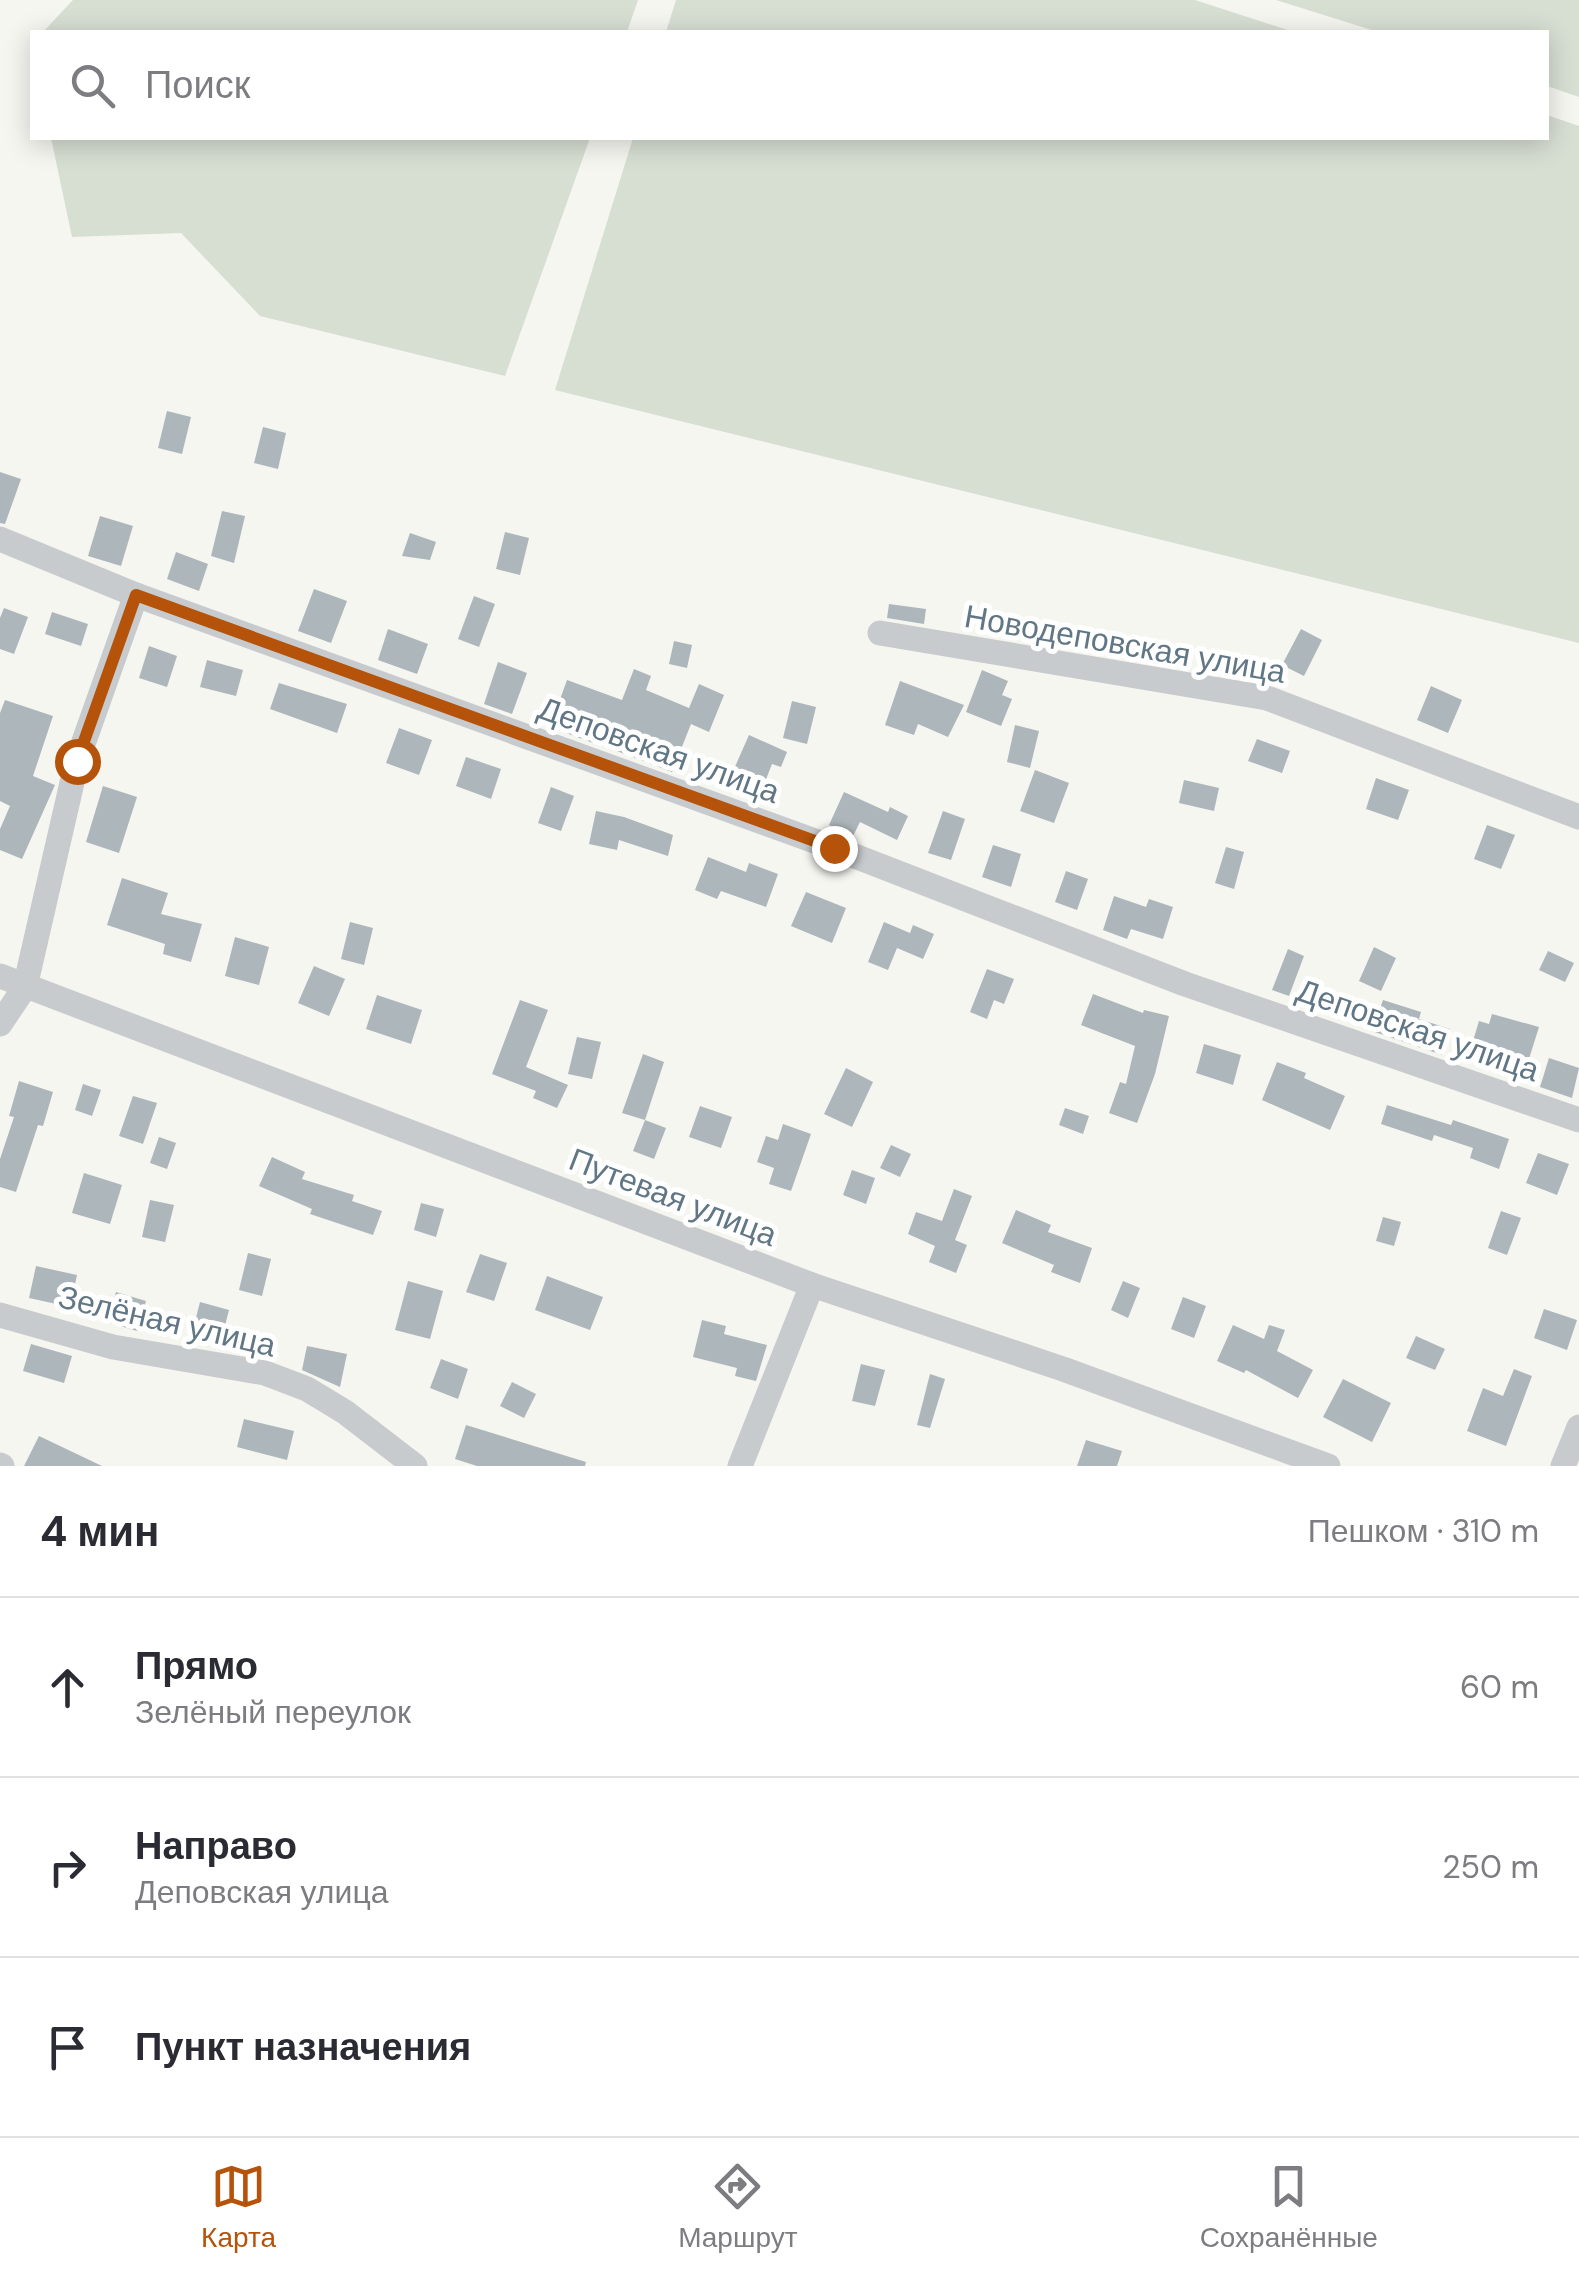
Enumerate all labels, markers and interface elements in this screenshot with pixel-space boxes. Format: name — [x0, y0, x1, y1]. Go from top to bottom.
search box — [30, 30, 1549, 140]
icon: search — [65, 58, 120, 113]
text: Поиск — [145, 60, 250, 110]
street label: Новодеповская улица — [961, 595, 1289, 693]
street label: Деповская улица — [533, 687, 785, 813]
route start — [55, 739, 101, 785]
route end — [812, 826, 858, 872]
street label: Деповская улица — [1291, 969, 1545, 1091]
street label: Путевая улица — [563, 1138, 783, 1256]
street label: Зелёная улица — [54, 1276, 280, 1366]
text: 4 мин — [40, 1504, 159, 1559]
text: Пешком · 310 m — [1308, 1510, 1539, 1552]
text: Прямо — [135, 1641, 258, 1691]
icon: ahead — [40, 1660, 95, 1715]
text: 60 m — [1460, 1666, 1539, 1708]
text: Зелёный переулок — [135, 1691, 411, 1733]
text: Направо — [135, 1821, 297, 1871]
icon: right — [40, 1840, 95, 1895]
text: 250 m — [1442, 1846, 1539, 1888]
text: Деповская улица — [135, 1871, 389, 1913]
icon: arrive — [40, 2020, 95, 2075]
text: Пункт назначения — [135, 2022, 471, 2072]
tab: Карта — [201, 2159, 276, 2256]
tab: Маршрут — [678, 2159, 797, 2256]
tab: Сохранённые — [1200, 2159, 1378, 2256]

